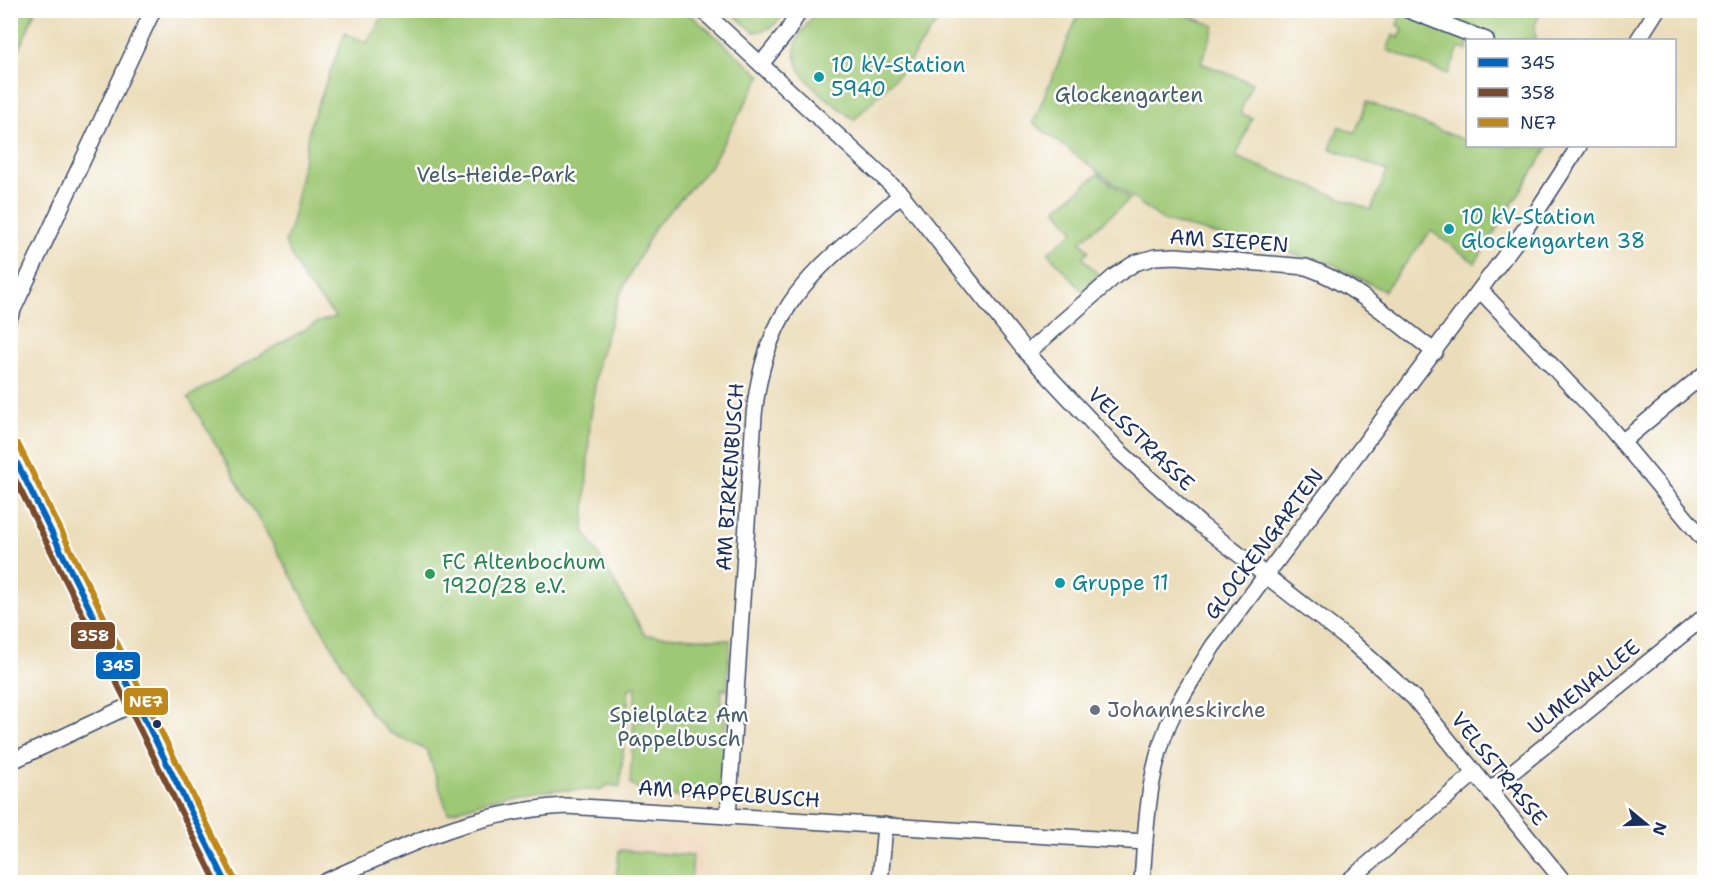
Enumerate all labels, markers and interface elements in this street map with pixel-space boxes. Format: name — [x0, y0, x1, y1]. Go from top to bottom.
legend — [1466, 39, 1676, 147]
place label: 10 kV-Station 5940 — [831, 51, 965, 103]
text: 345 — [1520, 51, 1555, 75]
marker: 10 kV-Station 5940 — [812, 70, 826, 84]
park label: Glockengarten — [1055, 81, 1203, 109]
text: 358 — [1520, 81, 1555, 105]
text: NE7 — [1520, 111, 1557, 135]
park label: Vels-Heide-Park — [416, 161, 576, 189]
place label: 10 kV-Station Glockengarten 38 — [1461, 203, 1645, 255]
marker: 10 kV-Station Glockengarten 38 — [1442, 222, 1456, 236]
street label: AM SIEPEN — [1169, 223, 1289, 259]
street label: VELSSTRASSE — [1081, 381, 1201, 497]
street label: AM BIRKENBUSCH — [709, 382, 751, 572]
street label: GLOCKENGARTEN — [1198, 463, 1330, 625]
place label: FC Altenbochum 1920/28 e.V. — [442, 548, 606, 600]
marker: FC Altenbochum 1920/28 e.V. — [423, 567, 437, 581]
place label: Gruppe 11 — [1072, 569, 1169, 597]
marker: Gruppe 11 — [1053, 576, 1067, 590]
line badge: 358 — [70, 621, 116, 650]
text: 358 — [77, 625, 109, 646]
street label: ULMENALLEE — [1522, 633, 1646, 741]
line badge: 345 — [95, 651, 141, 680]
text: 345 — [102, 655, 134, 676]
line badge: NE7 — [123, 687, 169, 716]
text: NE7 — [129, 691, 163, 712]
place label: Johanneskirche — [1107, 696, 1266, 724]
park label: Spielplatz Am Pappelbusch — [609, 701, 749, 753]
marker: Johanneskirche — [1088, 703, 1102, 717]
street label: VELSSTRASSE — [1445, 706, 1553, 832]
unlabelled marker — [151, 718, 163, 730]
street label: AM PAPPELBUSCH — [637, 774, 821, 814]
north arrow — [1616, 794, 1676, 854]
text: N — [1648, 819, 1672, 838]

